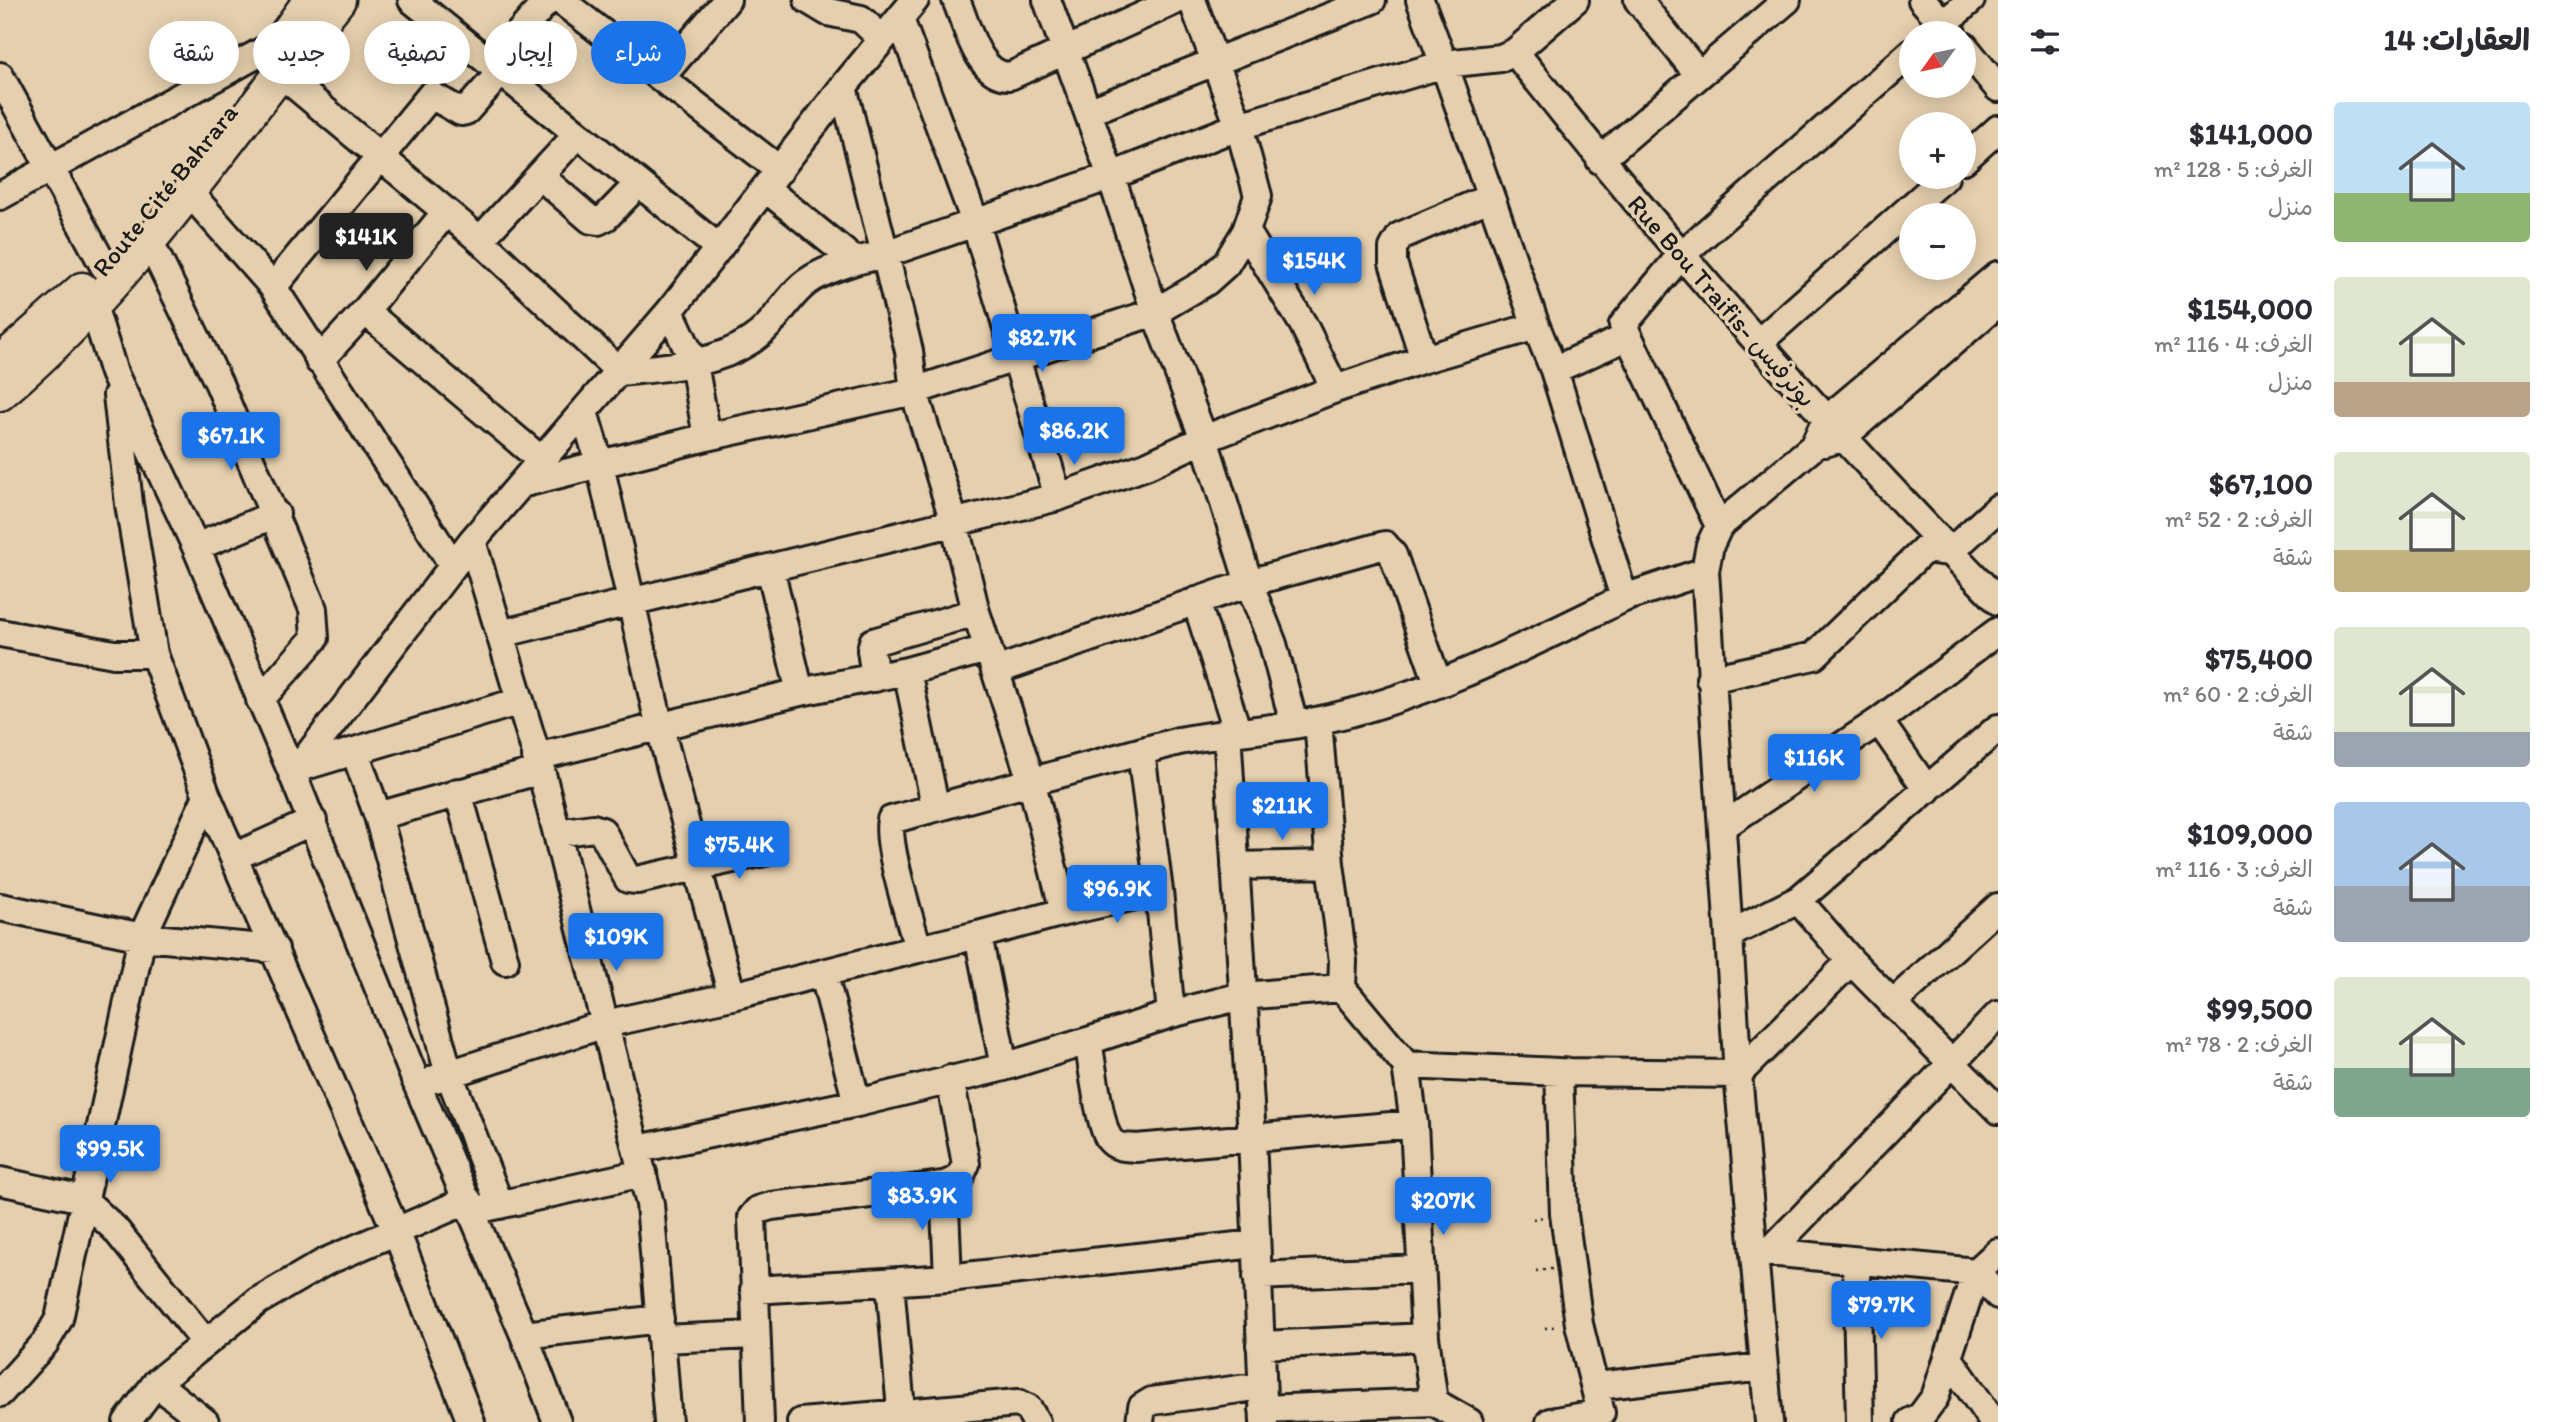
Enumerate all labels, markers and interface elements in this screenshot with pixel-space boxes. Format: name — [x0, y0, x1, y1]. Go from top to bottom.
chip: شقة — [149, 21, 239, 84]
chip: جديد — [253, 21, 350, 84]
chip: تصفية — [364, 21, 470, 84]
chip: إيجار — [484, 21, 577, 84]
chip: شراء — [591, 21, 686, 84]
north arrow — [1899, 21, 1976, 98]
map controls — [1899, 21, 1976, 280]
text: العقارات: 14 — [2383, 21, 2530, 58]
icon: filters — [2026, 23, 2064, 61]
street label: Route Cité Bahrara — [85, 97, 245, 283]
button: + — [1899, 112, 1976, 189]
text: $141,000 — [2189, 115, 2313, 152]
icon: home — [2390, 130, 2474, 214]
text: الغرف: 5 · 128 m² — [2154, 155, 2313, 183]
street label: Rue Bou Traifis- بوترفيس — [1621, 188, 1823, 414]
text: منزل — [2268, 193, 2313, 221]
button: − — [1899, 203, 1976, 280]
pin: $141K — [317, 214, 415, 273]
text: $141K — [335, 222, 397, 250]
pin: $154K — [1265, 238, 1363, 297]
text: $154K — [1283, 246, 1345, 274]
text: $154,000 — [2188, 290, 2313, 327]
icon: home — [2390, 305, 2474, 389]
pin: $82.7K — [985, 314, 1099, 374]
text: $82.7K — [1008, 323, 1076, 351]
text: الغرف: 4 · 116 m² — [2154, 330, 2313, 358]
text: منزل — [2268, 368, 2313, 396]
pin: $86.2K — [1017, 407, 1131, 467]
pin: $67.1K — [174, 412, 288, 472]
text: $86.2K — [1040, 416, 1108, 444]
text: $67.1K — [198, 421, 264, 449]
text: $67,100 — [2209, 465, 2313, 502]
icon: home — [2390, 480, 2474, 564]
text: الغرف: 2 · 52 m² — [2165, 505, 2313, 533]
text: شقة — [2273, 543, 2313, 571]
text: $75,400 — [2205, 640, 2313, 677]
icon: home — [2390, 655, 2474, 739]
text: الغرف: 2 · 60 m² — [2163, 680, 2313, 708]
text: شقة — [2273, 718, 2313, 746]
pin: $116K — [1765, 734, 1863, 794]
text: $116K — [1784, 743, 1844, 771]
pin: $211K — [1233, 782, 1331, 842]
text: $211K — [1252, 791, 1312, 819]
text: $109,000 — [2187, 815, 2313, 852]
pin: $75.4K — [682, 822, 796, 881]
text: $75.4K — [704, 830, 774, 858]
icon: home — [2390, 830, 2474, 914]
text: الغرف: 3 · 116 m² — [2155, 855, 2313, 883]
pin: $96.9K — [1060, 866, 1174, 925]
text: $96.9K — [1083, 874, 1151, 902]
text: شقة — [2273, 893, 2313, 921]
pin: $109K — [567, 914, 665, 973]
text: $109K — [584, 922, 648, 950]
text: $99,500 — [2207, 990, 2313, 1027]
icon: home — [2390, 1005, 2474, 1089]
text: الغرف: 2 · 78 m² — [2165, 1030, 2313, 1058]
text: شقة — [2273, 1068, 2313, 1096]
pin: $99.5K — [53, 1126, 167, 1185]
text: $99.5K — [76, 1134, 144, 1162]
pin: $83.9K — [865, 1172, 979, 1232]
pin: $207K — [1394, 1178, 1492, 1237]
text: $83.9K — [887, 1181, 957, 1209]
text: $207K — [1411, 1186, 1475, 1214]
pin: $79.7K — [1824, 1282, 1938, 1341]
text: $79.7K — [1848, 1290, 1914, 1318]

